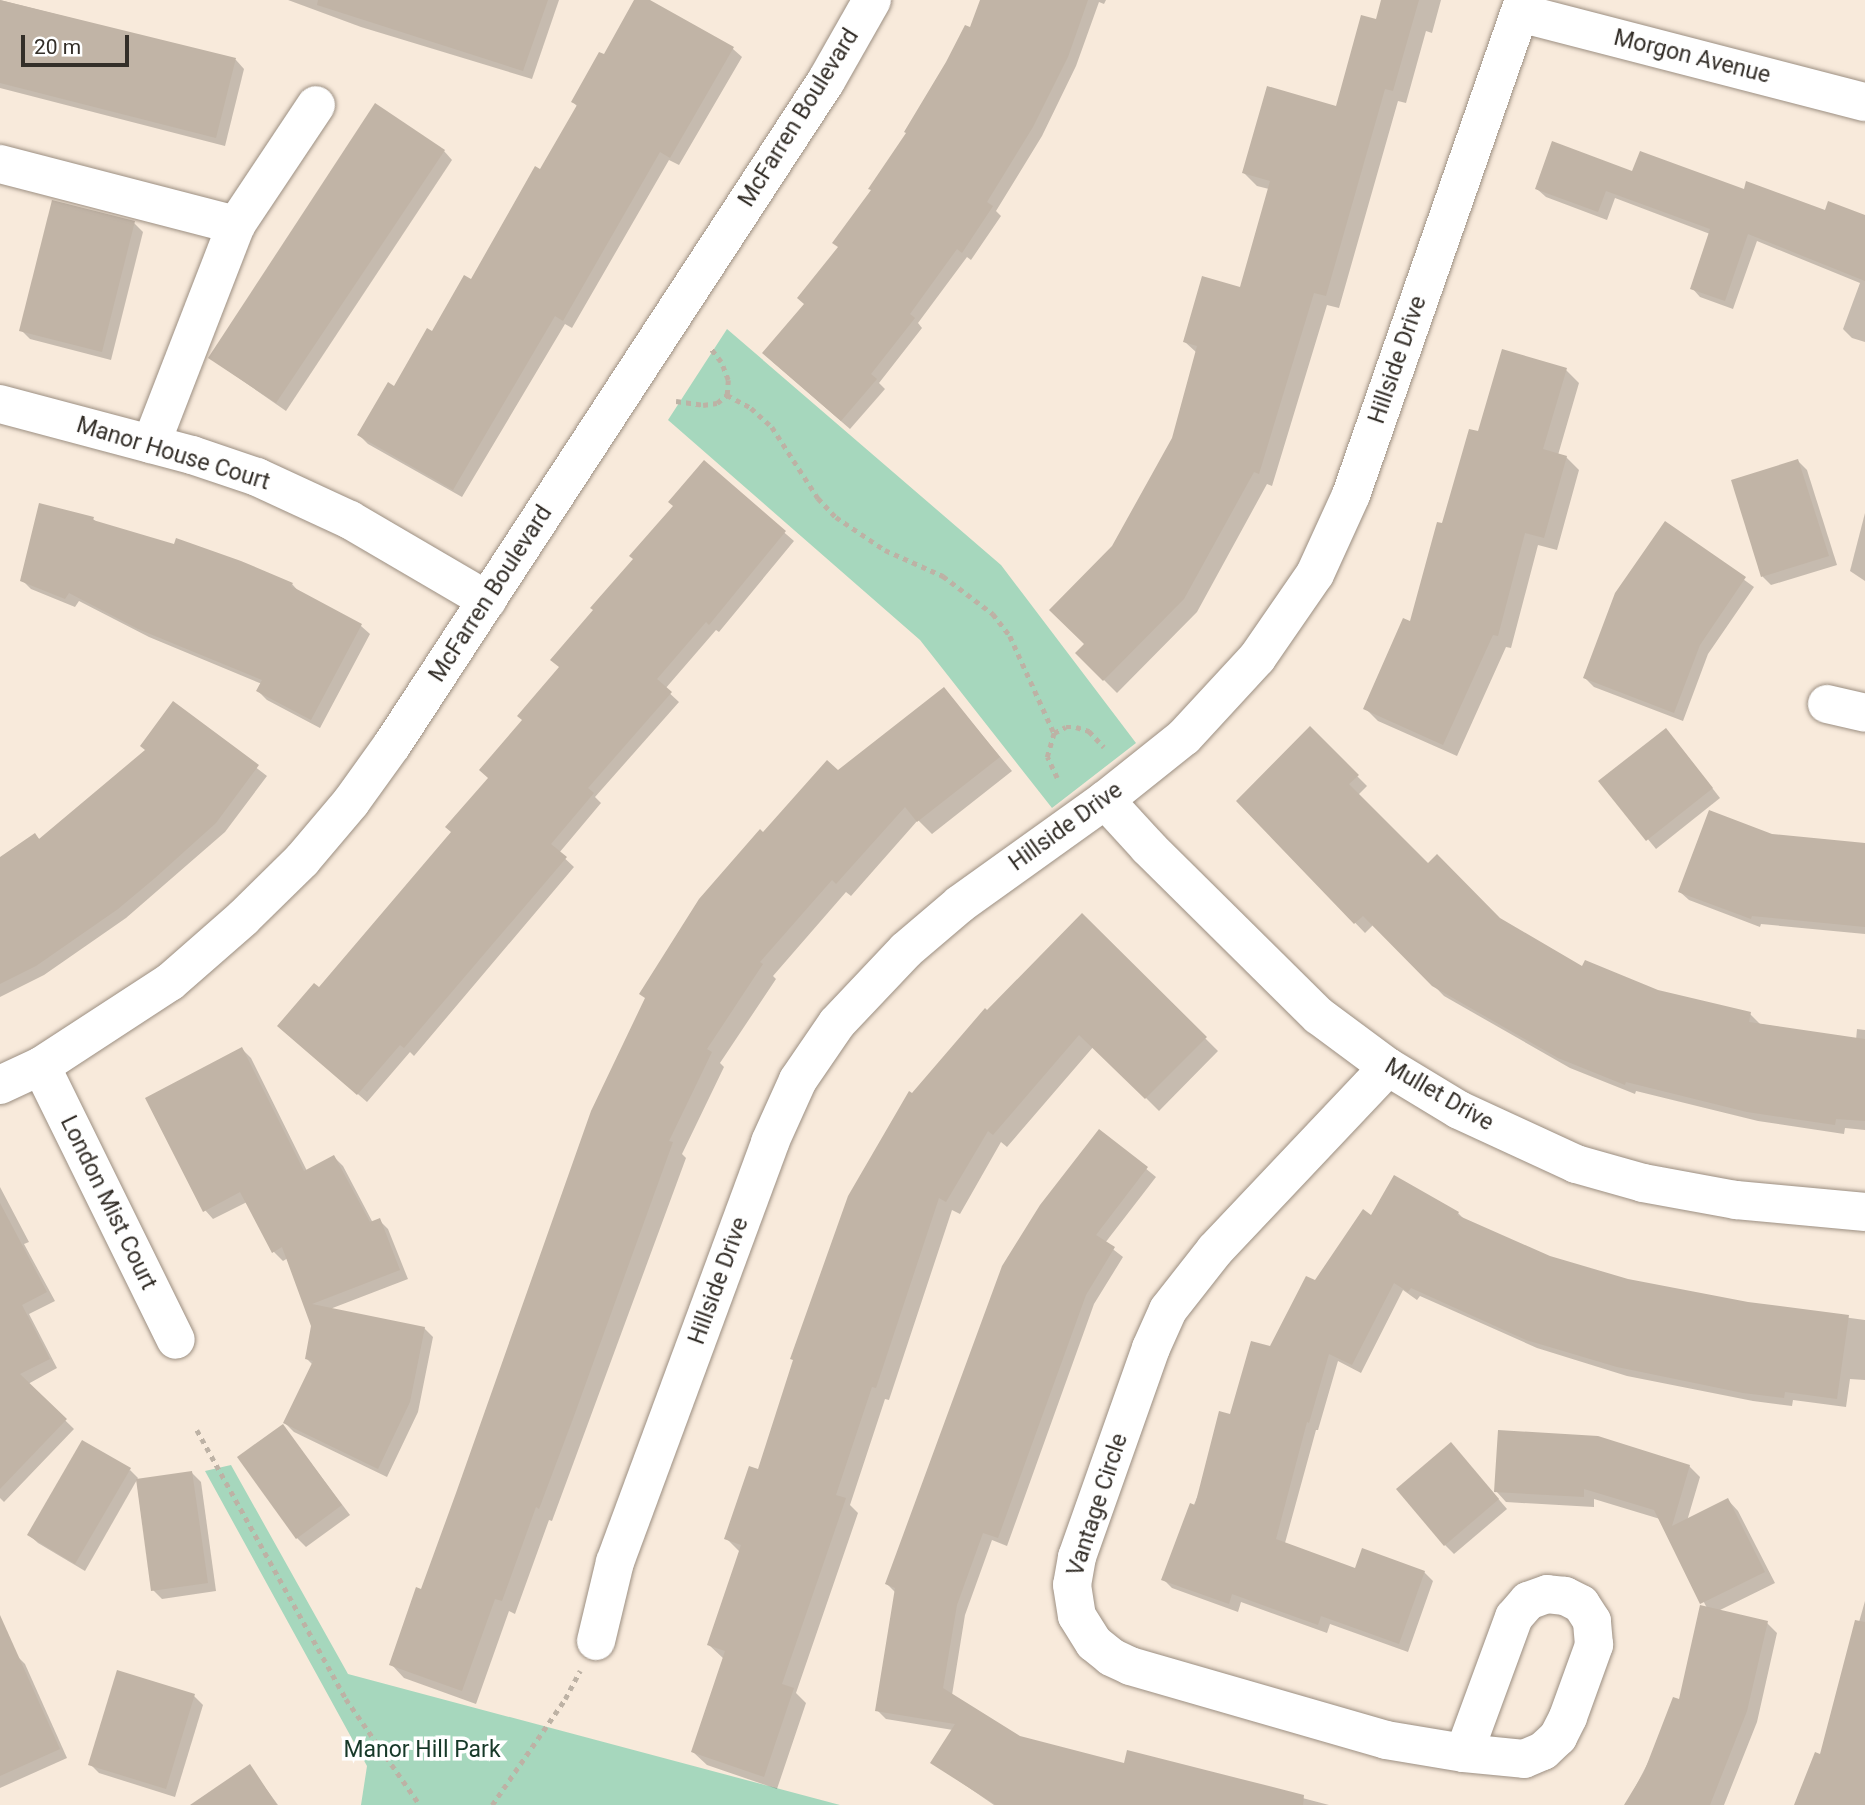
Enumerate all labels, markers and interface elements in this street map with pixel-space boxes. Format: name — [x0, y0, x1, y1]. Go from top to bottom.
scale bar — [24, 21, 133, 65]
street label: McFarren Boulevard — [733, 24, 865, 212]
street label: Morgon Avenue — [1611, 24, 1773, 90]
text: 20 m — [34, 35, 81, 59]
street label: Hillside Drive — [1363, 293, 1433, 427]
street label: Manor House Court — [73, 411, 273, 497]
street label: McFarren Boulevard — [424, 501, 558, 687]
street label: Hillside Drive — [1004, 777, 1128, 877]
street label: Mullet Drive — [1380, 1053, 1498, 1137]
street label: London Mist Court — [54, 1112, 162, 1294]
street label: Hillside Drive — [683, 1214, 755, 1348]
street label: Vantage Circle — [1062, 1430, 1134, 1580]
park label: Manor Hill Park — [343, 1736, 501, 1764]

